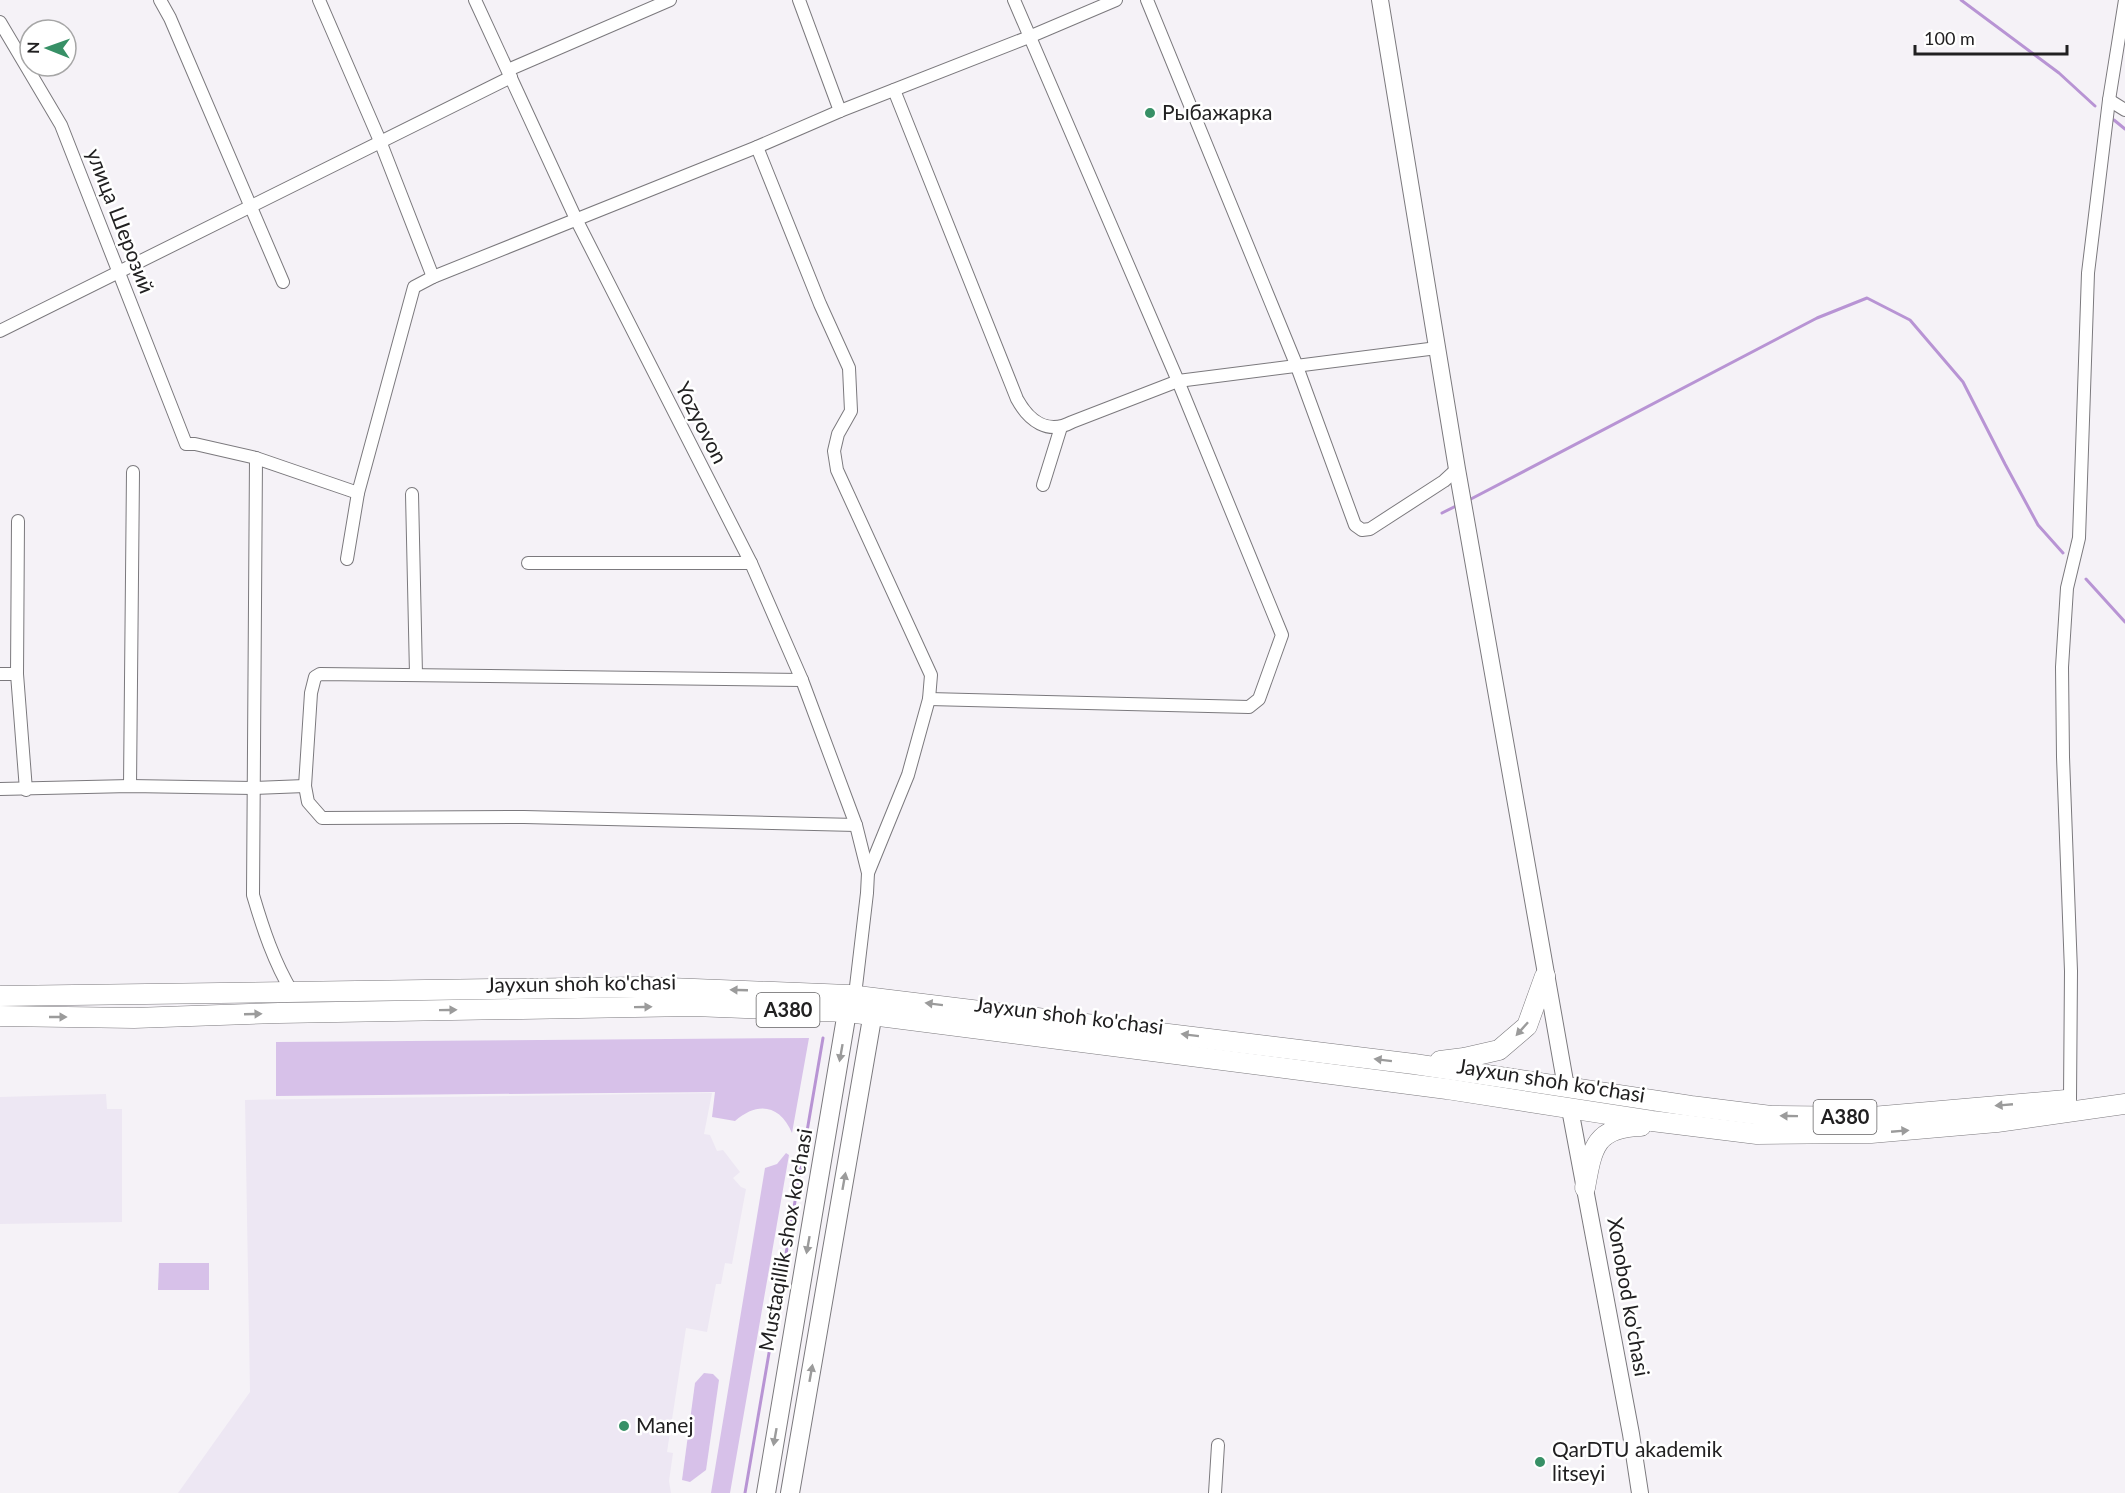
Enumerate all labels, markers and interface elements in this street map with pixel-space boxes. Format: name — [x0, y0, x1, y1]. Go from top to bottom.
north arrow — [18, 18, 78, 78]
scale bar — [1915, 18, 2066, 56]
text: 100 m — [1924, 27, 1975, 49]
text: N — [23, 41, 42, 54]
place label: Рыбажарка — [1162, 99, 1272, 124]
marker: Рыбажарка — [1143, 106, 1157, 120]
street label: улица Шерозий — [82, 144, 161, 296]
street label: Yozyovon — [671, 377, 734, 467]
street label: Jayxun shoh ko'chasi — [486, 968, 676, 997]
one-way arrow — [730, 986, 749, 995]
street label: Jayxun shoh ko'chasi — [973, 991, 1165, 1039]
road number: A380 — [756, 993, 820, 1027]
one-way arrow — [924, 1000, 943, 1009]
one-way arrow — [634, 1002, 653, 1012]
one-way arrow — [439, 1006, 458, 1015]
one-way arrow — [244, 1009, 263, 1019]
one-way arrow — [49, 1012, 68, 1022]
one-way arrow — [1515, 1021, 1529, 1036]
one-way arrow — [1180, 1031, 1199, 1040]
one-way arrow — [836, 1043, 845, 1062]
street label: Jayxun shoh ko'chasi — [1455, 1052, 1647, 1107]
one-way arrow — [1374, 1055, 1393, 1065]
road number: A380 — [1814, 1100, 1876, 1134]
one-way arrow — [1995, 1100, 2014, 1110]
one-way arrow — [1779, 1111, 1798, 1121]
street label: Mustaqillik shox ko'chasi — [753, 1126, 816, 1353]
one-way arrow — [1890, 1126, 1909, 1135]
one-way arrow — [840, 1172, 849, 1191]
street label: Xonobod ko'chasi — [1603, 1215, 1656, 1378]
one-way arrow — [803, 1236, 812, 1255]
one-way arrow — [807, 1364, 816, 1383]
place label: Manej — [636, 1412, 693, 1437]
marker: Manej — [617, 1419, 631, 1433]
one-way arrow — [771, 1428, 780, 1447]
place label: QarDTU akademik litseyi — [1552, 1436, 1723, 1485]
marker: QarDTU akademik litseyi — [1533, 1455, 1547, 1469]

